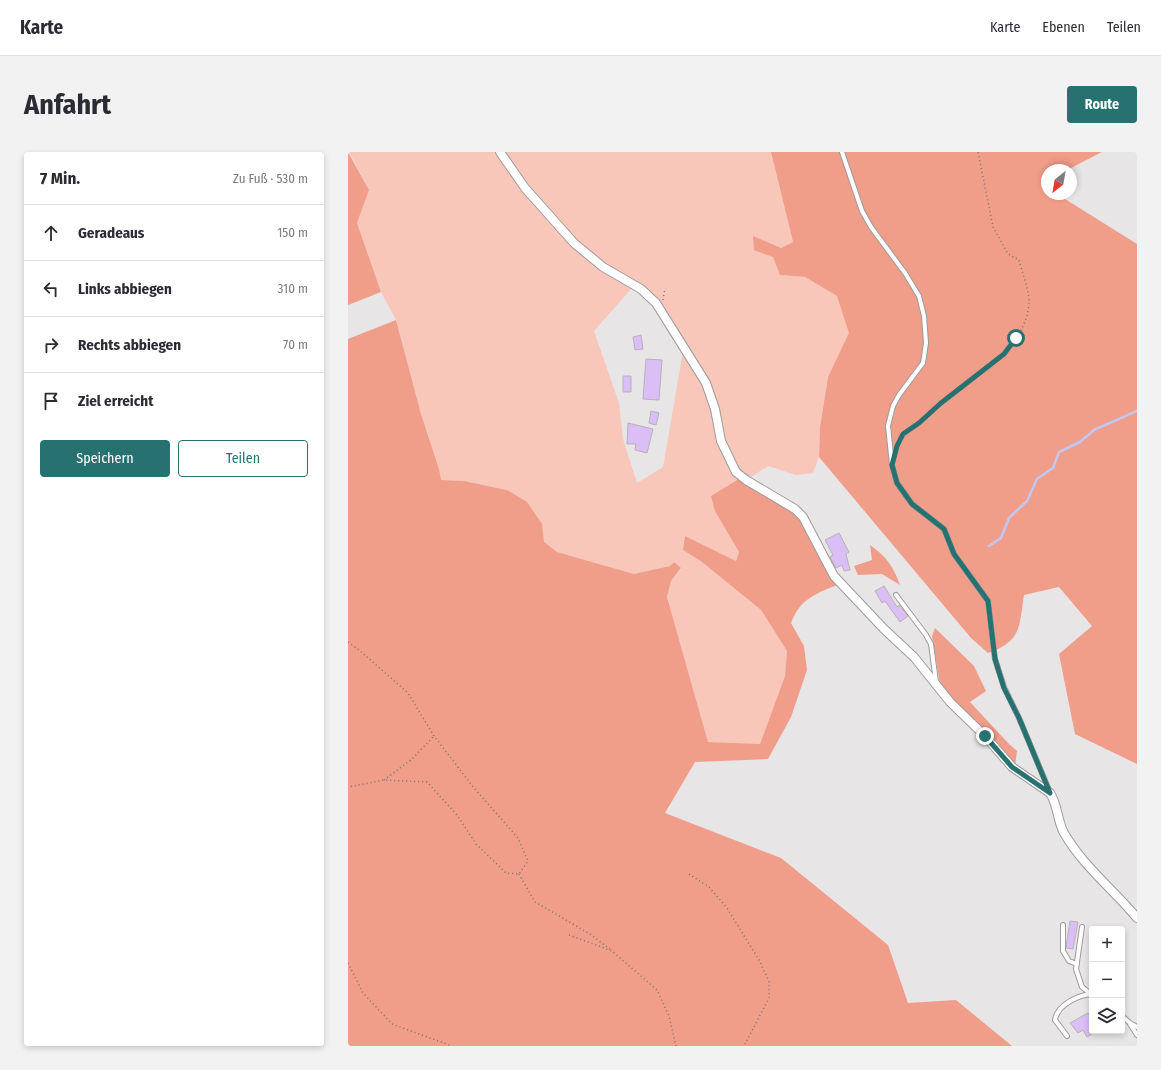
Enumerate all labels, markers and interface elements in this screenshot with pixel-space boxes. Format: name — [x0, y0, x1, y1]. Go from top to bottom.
text: Karte — [20, 16, 63, 39]
text: Karte — [990, 19, 1020, 36]
text: Ebenen — [1042, 19, 1085, 36]
text: Teilen — [1107, 19, 1141, 36]
button: Route — [1067, 86, 1137, 123]
text: Anfahrt — [24, 88, 111, 121]
north arrow — [1041, 164, 1077, 200]
text: 7 Min. — [40, 168, 80, 189]
text: Zu Fuß · 530 m — [233, 171, 308, 186]
icon: ahead — [40, 222, 62, 244]
text: Geradeaus — [78, 224, 144, 242]
text: 150 m — [277, 225, 308, 240]
icon: left — [40, 278, 62, 300]
text: Links abbiegen — [78, 280, 172, 298]
text: 310 m — [278, 281, 308, 296]
route start — [1007, 329, 1025, 347]
icon: right — [40, 334, 62, 356]
text: Rechts abbiegen — [78, 336, 181, 354]
text: 70 m — [283, 337, 308, 352]
icon: arrive — [40, 390, 62, 412]
text: Ziel erreicht — [78, 392, 153, 410]
button: Speichern — [40, 440, 170, 477]
button: Teilen — [178, 440, 308, 477]
route end — [976, 727, 994, 745]
map controls — [1089, 926, 1125, 1034]
button: + — [1089, 926, 1125, 962]
button: − — [1089, 962, 1125, 998]
button: layers — [1089, 998, 1125, 1034]

